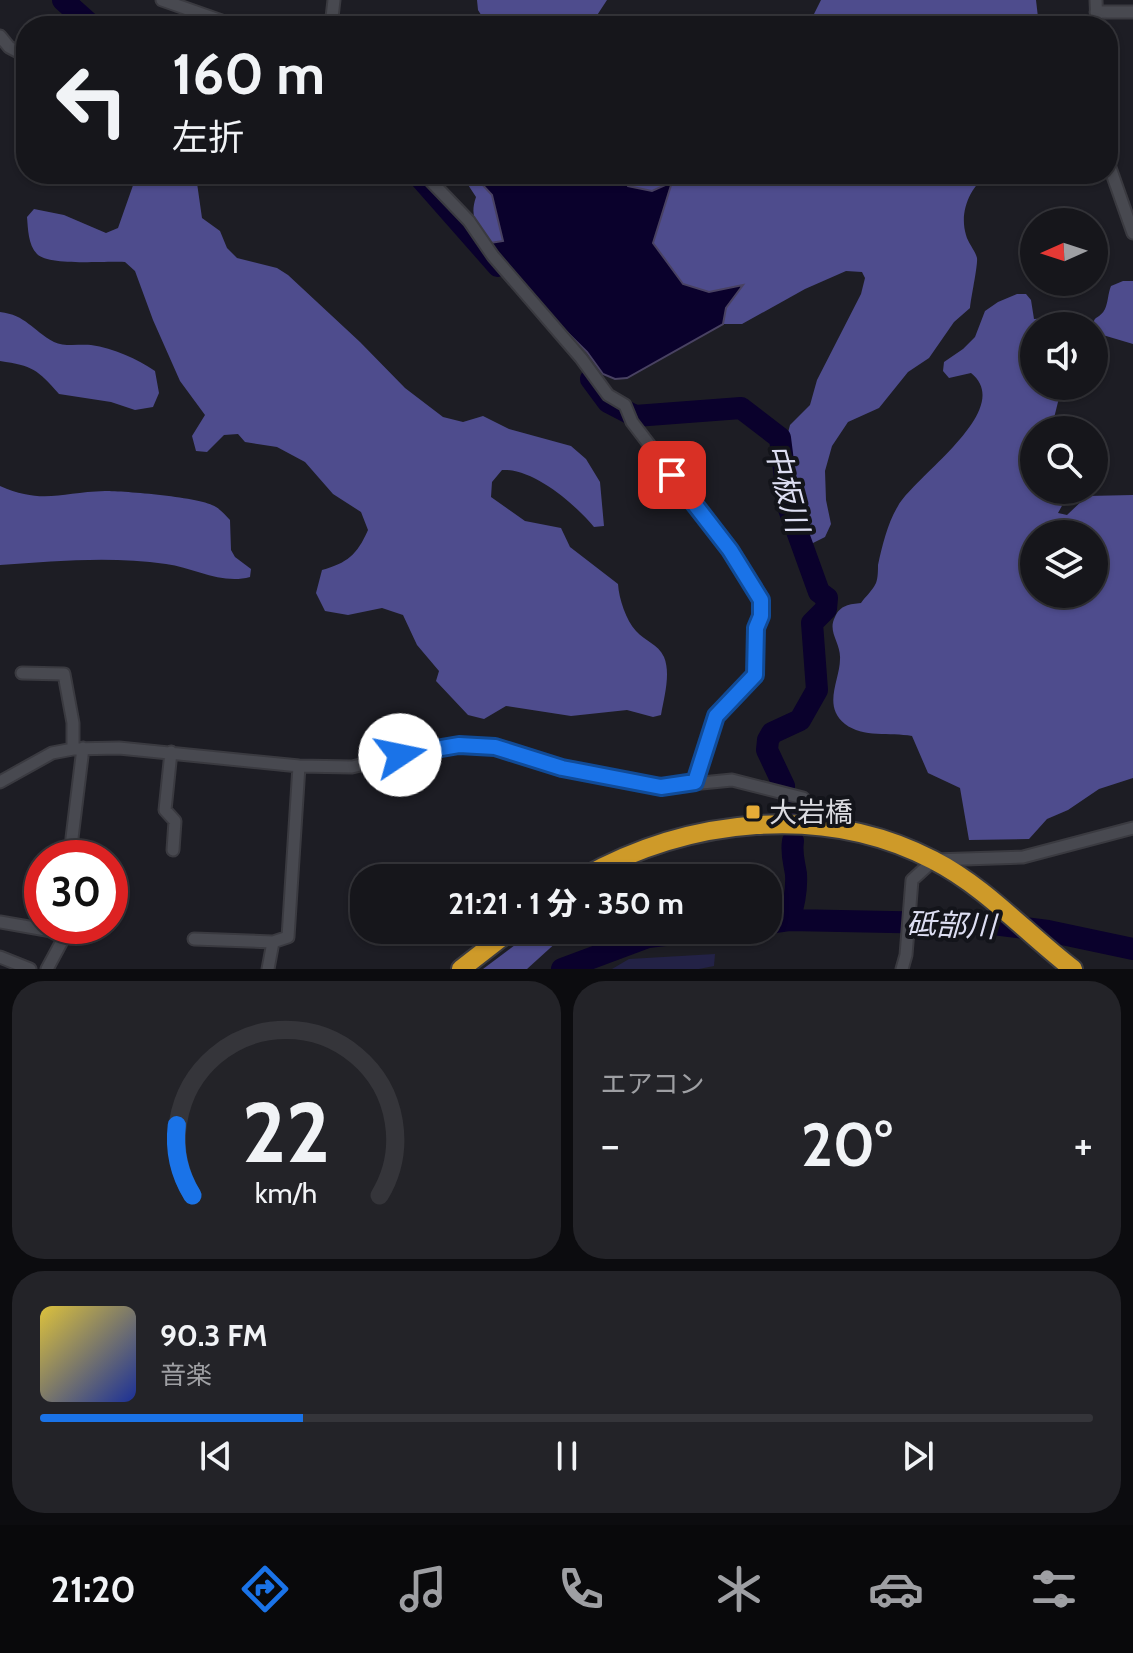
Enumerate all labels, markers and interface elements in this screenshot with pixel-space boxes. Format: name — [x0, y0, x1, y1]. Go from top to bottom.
text: 160 m — [172, 40, 325, 108]
icon: left — [40, 48, 144, 152]
text: 左折 — [172, 115, 244, 159]
north arrow — [1020, 208, 1108, 296]
map controls — [1020, 208, 1108, 608]
button: sound — [1020, 312, 1108, 400]
button: search — [1020, 416, 1108, 504]
water label: 中板川 — [757, 440, 817, 539]
pin — [638, 441, 706, 509]
icon: arrive — [650, 453, 694, 497]
button: layers — [1020, 520, 1108, 608]
position arrow — [358, 713, 442, 797]
place label: 大岩橋 — [769, 795, 853, 829]
marker: 大岩橋 — [744, 803, 762, 821]
speed limit sign: 30 — [24, 840, 128, 944]
text: 21:21 · 1 分 · 350 m — [448, 885, 684, 922]
water label: 砥部川 — [905, 905, 1000, 945]
text: エアコン — [601, 1068, 705, 1100]
text: 22 — [242, 1082, 330, 1183]
text: 20° — [801, 1108, 892, 1181]
text: − — [601, 1118, 620, 1171]
text: + — [1074, 1118, 1093, 1171]
text: km/h — [255, 1175, 318, 1210]
text: 90.3 FM — [160, 1317, 268, 1354]
text: 音楽 — [160, 1359, 212, 1391]
icon: previous — [194, 1434, 238, 1478]
icon: pause — [545, 1434, 589, 1478]
icon: next — [896, 1434, 940, 1478]
icon: directions — [237, 1561, 293, 1617]
icon: music — [395, 1561, 451, 1617]
icon: phone — [553, 1561, 609, 1617]
icon: climate — [711, 1561, 767, 1617]
icon: car — [868, 1561, 924, 1617]
icon: filters — [1026, 1561, 1082, 1617]
text: 21:20 — [51, 1567, 136, 1611]

